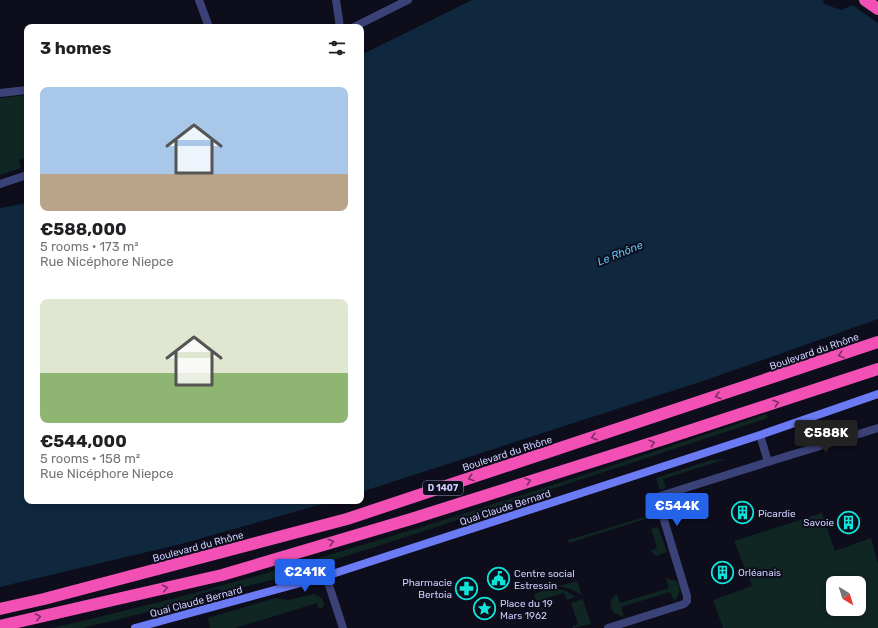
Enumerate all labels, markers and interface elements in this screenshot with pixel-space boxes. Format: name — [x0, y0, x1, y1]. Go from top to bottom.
icon: filters — [326, 37, 348, 59]
text: 3 homes — [40, 38, 111, 58]
icon: home — [158, 113, 230, 185]
text: €588,000 — [40, 219, 127, 239]
water label: Le Rhône — [596, 238, 645, 268]
text: 5 rooms · 173 m² — [40, 239, 139, 254]
text: Rue Nicéphore Niepce — [40, 254, 174, 269]
icon: home — [158, 325, 230, 397]
street label: Boulevard du Rhône — [768, 331, 861, 373]
one-way arrow — [838, 350, 845, 359]
one-way arrow — [714, 391, 721, 400]
one-way arrow — [772, 399, 779, 408]
pin: €588K — [798, 420, 854, 454]
text: €588K — [804, 425, 848, 440]
text: €544,000 — [40, 431, 127, 451]
one-way arrow — [591, 432, 598, 441]
street label: Boulevard du Rhône — [461, 434, 554, 474]
one-way arrow — [648, 439, 655, 448]
text: 5 rooms · 158 m² — [40, 451, 140, 466]
text: Rue Nicéphore Niepce — [40, 466, 174, 481]
one-way arrow — [468, 473, 475, 482]
one-way arrow — [524, 478, 531, 486]
road number: D 1407 — [423, 481, 463, 495]
street label: Quai Claude Bernard — [458, 488, 552, 528]
pin: €544K — [649, 493, 705, 527]
text: €544K — [655, 498, 699, 513]
building icon: Picardie — [730, 500, 756, 526]
place label: Picardie — [758, 508, 796, 520]
building icon: Savoie — [836, 509, 862, 535]
place label: Savoie — [803, 517, 834, 529]
street label: Boulevard du Rhône — [151, 529, 245, 565]
one-way arrow — [327, 538, 334, 547]
pin: €241K — [277, 559, 333, 593]
building icon: Orléanais — [710, 559, 736, 585]
text: €241K — [284, 564, 326, 579]
public building icon: Centre social Estressin — [486, 566, 512, 592]
place label: Orléanais — [738, 567, 781, 579]
place label: Centre social Estressin — [514, 568, 575, 592]
pharmacy icon: Pharmacie Bertoia — [454, 575, 480, 601]
north arrow — [826, 576, 866, 616]
map controls — [826, 576, 866, 616]
place label: Pharmacie Bertoia — [402, 577, 452, 601]
street label: Quai Claude Bernard — [149, 584, 244, 620]
one-way arrow — [161, 584, 168, 593]
place icon: Place du 19 Mars 1962 — [471, 596, 497, 622]
place label: Place du 19 Mars 1962 — [500, 598, 553, 622]
one-way arrow — [35, 614, 41, 622]

